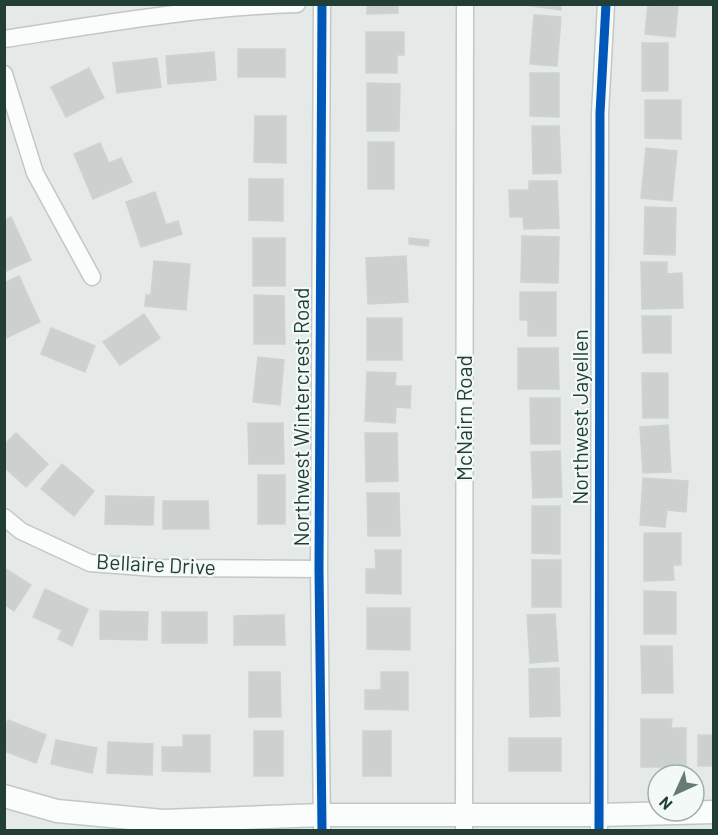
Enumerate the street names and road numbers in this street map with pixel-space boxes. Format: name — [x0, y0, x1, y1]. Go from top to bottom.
street label: Northwest Wintercrest Road — [288, 287, 313, 547]
street label: Northwest Jayellen — [567, 329, 592, 505]
street label: McNairn Road — [451, 355, 476, 481]
street label: Bellaire Drive — [96, 548, 217, 579]

